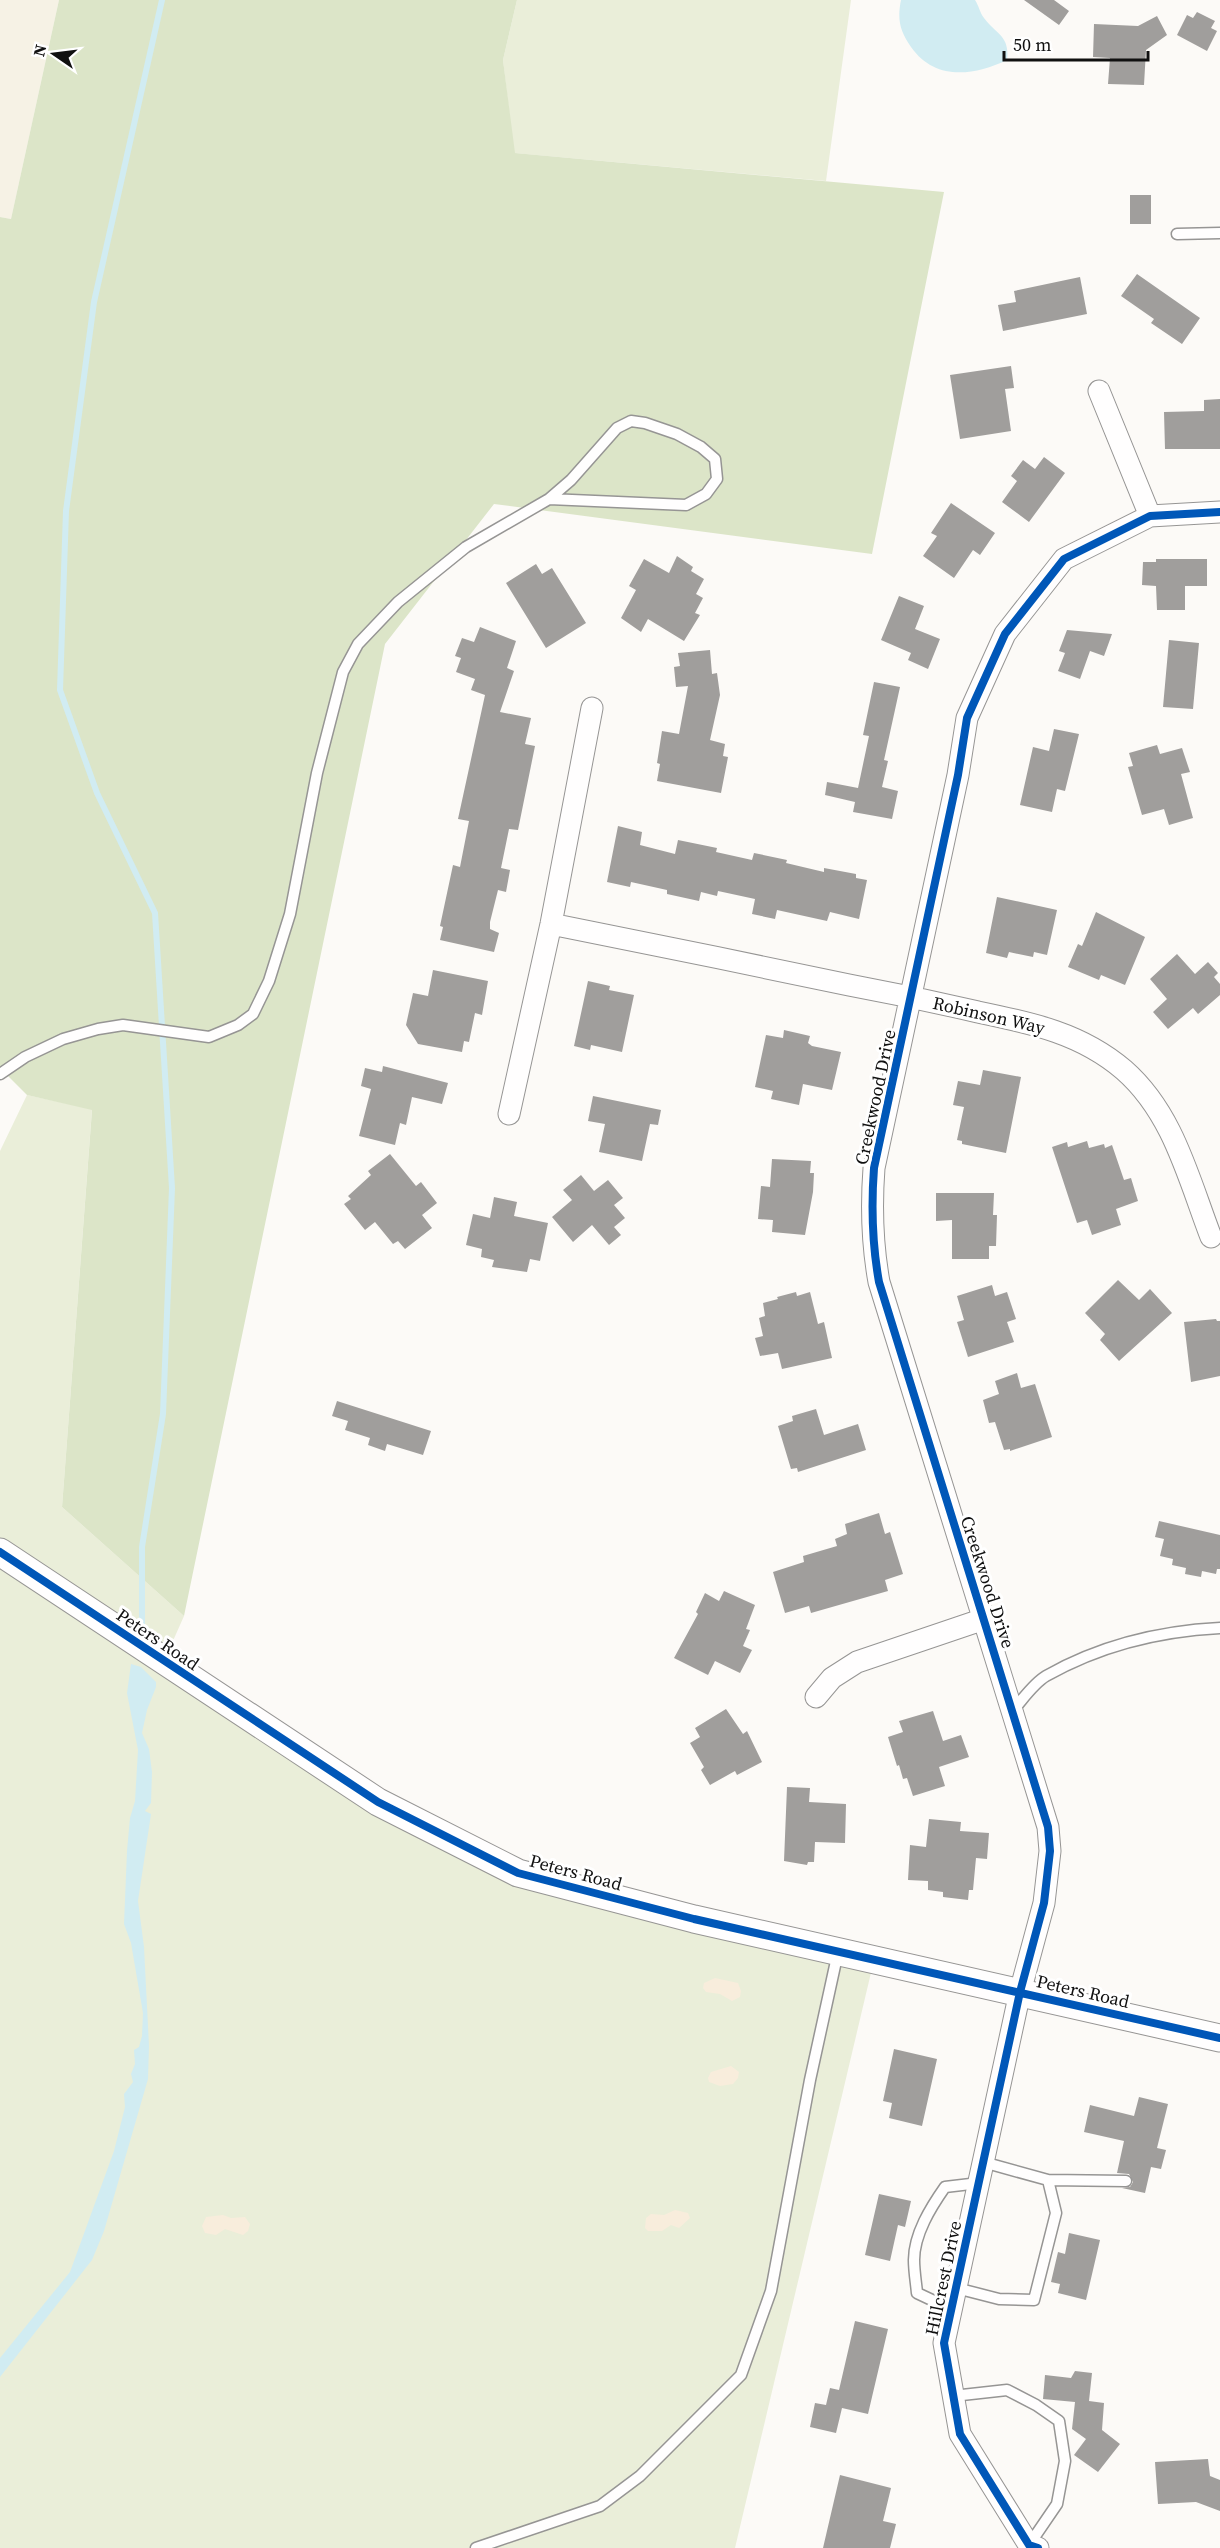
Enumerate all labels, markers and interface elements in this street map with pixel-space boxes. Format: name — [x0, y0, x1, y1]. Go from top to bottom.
north arrow — [24, 24, 84, 84]
scale bar — [1004, 24, 1148, 62]
text: 50 m — [1013, 32, 1051, 57]
text: N — [27, 42, 52, 59]
street label: Robinson Way — [930, 990, 1048, 1040]
street label: Creekwood Drive — [848, 1027, 902, 1167]
street label: Creekwood Drive — [955, 1513, 1021, 1651]
street label: Peters Road — [112, 1602, 204, 1676]
street label: Peters Road — [527, 1848, 625, 1896]
street label: Peters Road — [1034, 1968, 1132, 2014]
street label: Hillcrest Drive — [919, 2218, 967, 2338]

